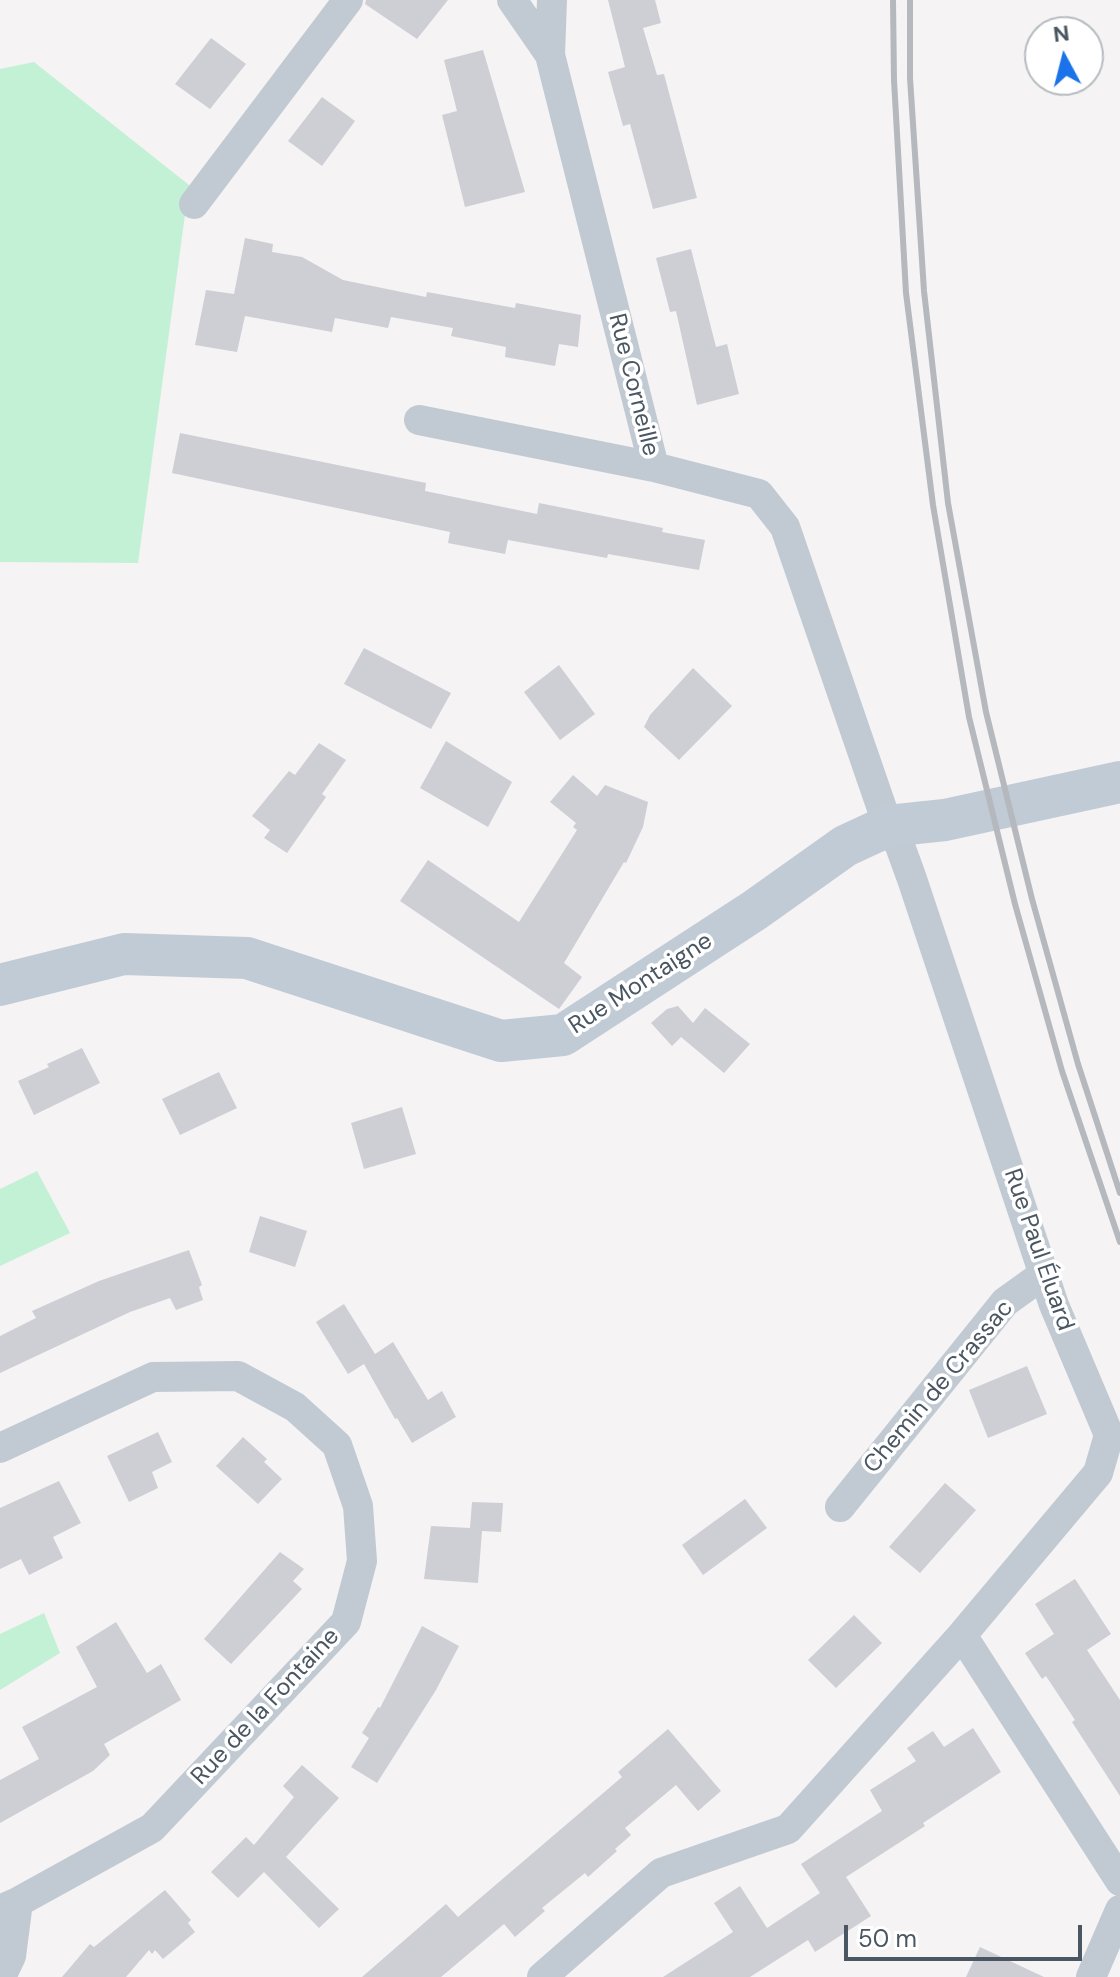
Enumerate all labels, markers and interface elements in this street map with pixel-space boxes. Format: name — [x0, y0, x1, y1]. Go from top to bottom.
north arrow — [1024, 16, 1104, 96]
text: N — [1052, 18, 1071, 49]
street label: Rue Corneille — [601, 311, 665, 459]
street label: Rue Montaigne — [564, 927, 718, 1041]
street label: Rue Paul Éluard — [997, 1165, 1079, 1335]
street label: Chemin de Crassac — [858, 1295, 1020, 1479]
street label: Rue de la Fontaine — [186, 1623, 346, 1791]
scale bar — [848, 1909, 1086, 1959]
text: 50 m — [858, 1923, 917, 1954]

